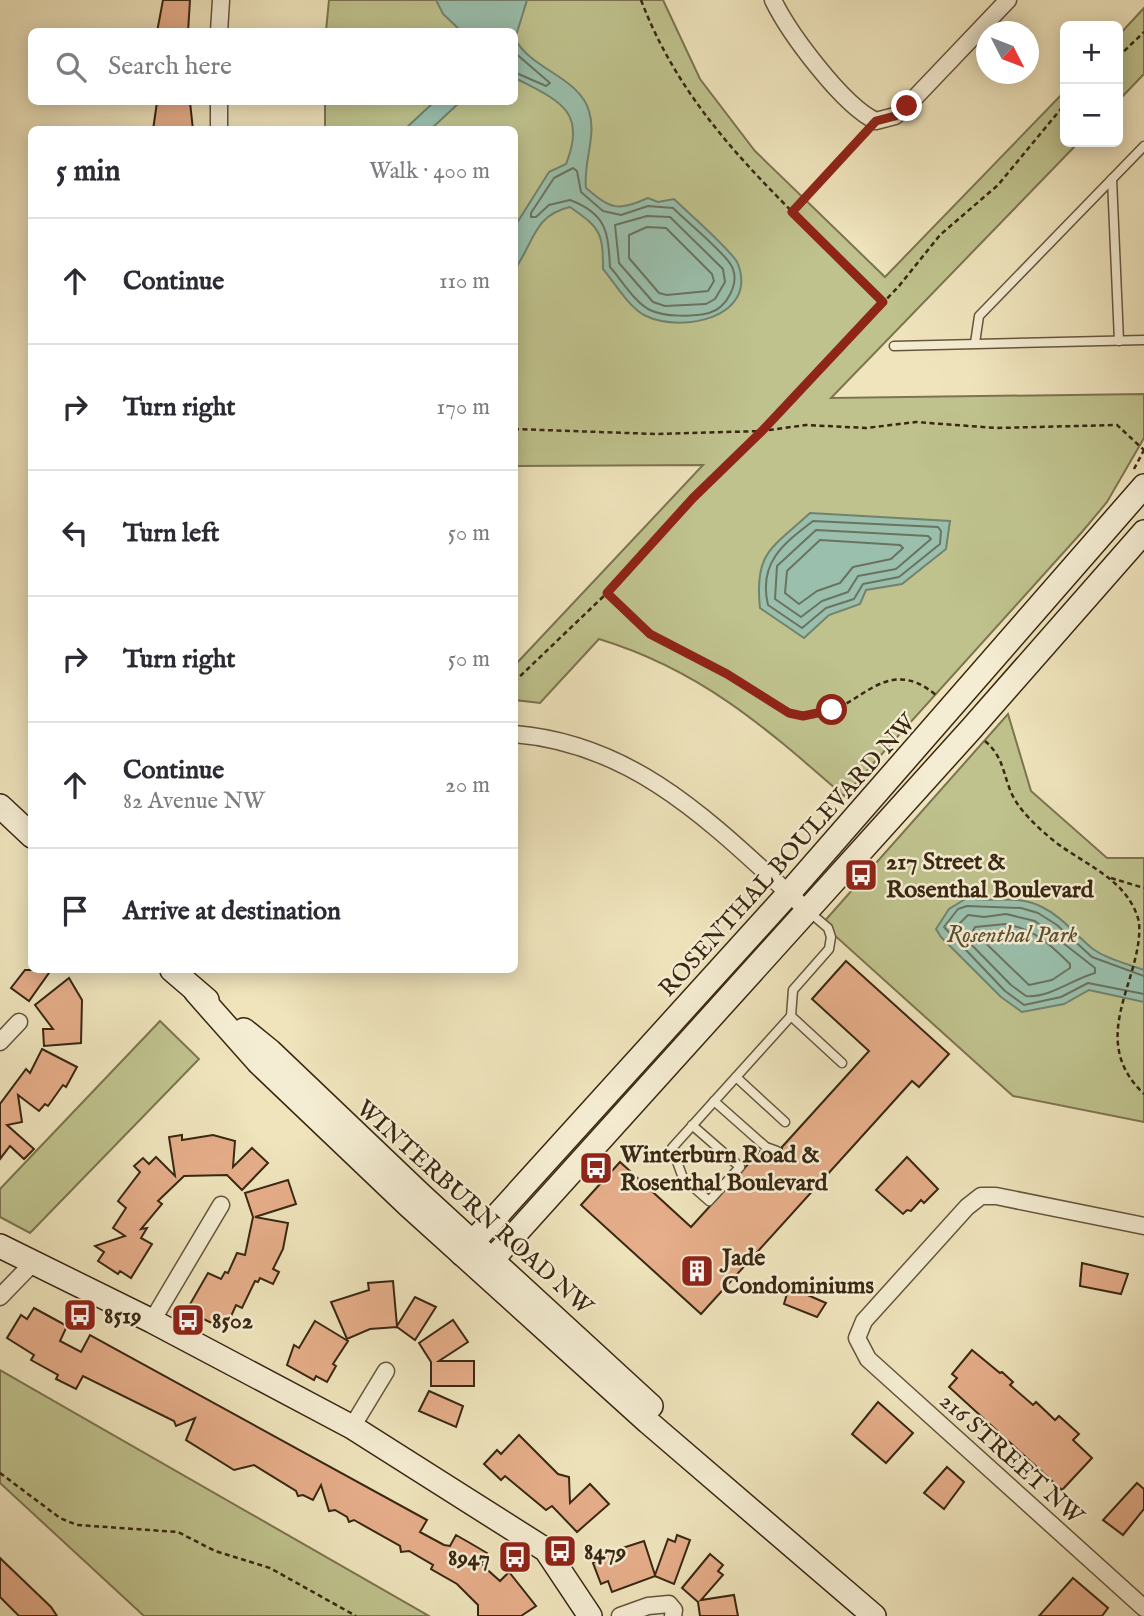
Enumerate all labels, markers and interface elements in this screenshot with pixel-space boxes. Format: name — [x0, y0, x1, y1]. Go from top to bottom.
north arrow — [976, 21, 1039, 84]
map controls — [1060, 21, 1123, 147]
button: + — [1060, 21, 1123, 84]
search box — [28, 28, 518, 105]
icon: search — [52, 48, 90, 86]
text: Search here — [108, 50, 232, 83]
button: − — [1060, 84, 1123, 147]
route end — [891, 90, 922, 121]
text: 5 min — [56, 153, 121, 191]
text: Walk · 400 m — [369, 157, 490, 186]
icon: ahead — [56, 262, 94, 300]
text: Continue — [123, 265, 224, 298]
text: 110 m — [439, 267, 490, 296]
icon: right — [56, 388, 94, 426]
text: Turn right — [123, 391, 236, 424]
text: 170 m — [437, 393, 490, 422]
icon: left — [56, 514, 94, 552]
text: Turn left — [123, 517, 220, 550]
text: 50 m — [448, 519, 490, 548]
icon: right — [56, 640, 94, 678]
text: Turn right — [123, 643, 236, 676]
text: 50 m — [448, 645, 490, 674]
route start — [816, 694, 847, 725]
street label: ROSENTHAL BOULEVARD NW — [653, 707, 924, 1004]
text: Continue — [123, 754, 224, 787]
icon: ahead — [56, 766, 94, 804]
text: 20 m — [445, 771, 490, 800]
text: 82 Avenue NW — [123, 787, 265, 816]
place label: 217 Street & Rosenthal Boulevard — [886, 847, 1095, 906]
bus stop icon: 217 Street & Rosenthal Boulevard — [842, 856, 880, 894]
icon: arrive — [56, 892, 94, 930]
text: Arrive at destination — [123, 895, 341, 928]
park label: Rosenthal Park — [947, 920, 1078, 951]
street label: WINTERBURN ROAD NW — [349, 1094, 600, 1323]
place label: Winterburn Road & Rosenthal Boulevard — [619, 1140, 829, 1199]
bus stop icon: Winterburn Road & Rosenthal Boulevard — [577, 1149, 615, 1187]
place label: Jade Condominiums — [719, 1243, 875, 1302]
building icon: Jade Condominiums — [678, 1252, 716, 1290]
bus stop icon: 8519 — [61, 1296, 99, 1334]
place label: 8519 — [104, 1301, 142, 1332]
bus stop icon: 8502 — [169, 1301, 207, 1339]
place label: 8502 — [212, 1306, 253, 1337]
street label: 216 STREET NW — [933, 1386, 1090, 1533]
bus stop icon: 8479 — [541, 1532, 579, 1570]
place label: 8479 — [584, 1537, 626, 1568]
bus stop icon: 8947 — [496, 1538, 534, 1576]
place label: 8947 — [448, 1543, 490, 1574]

